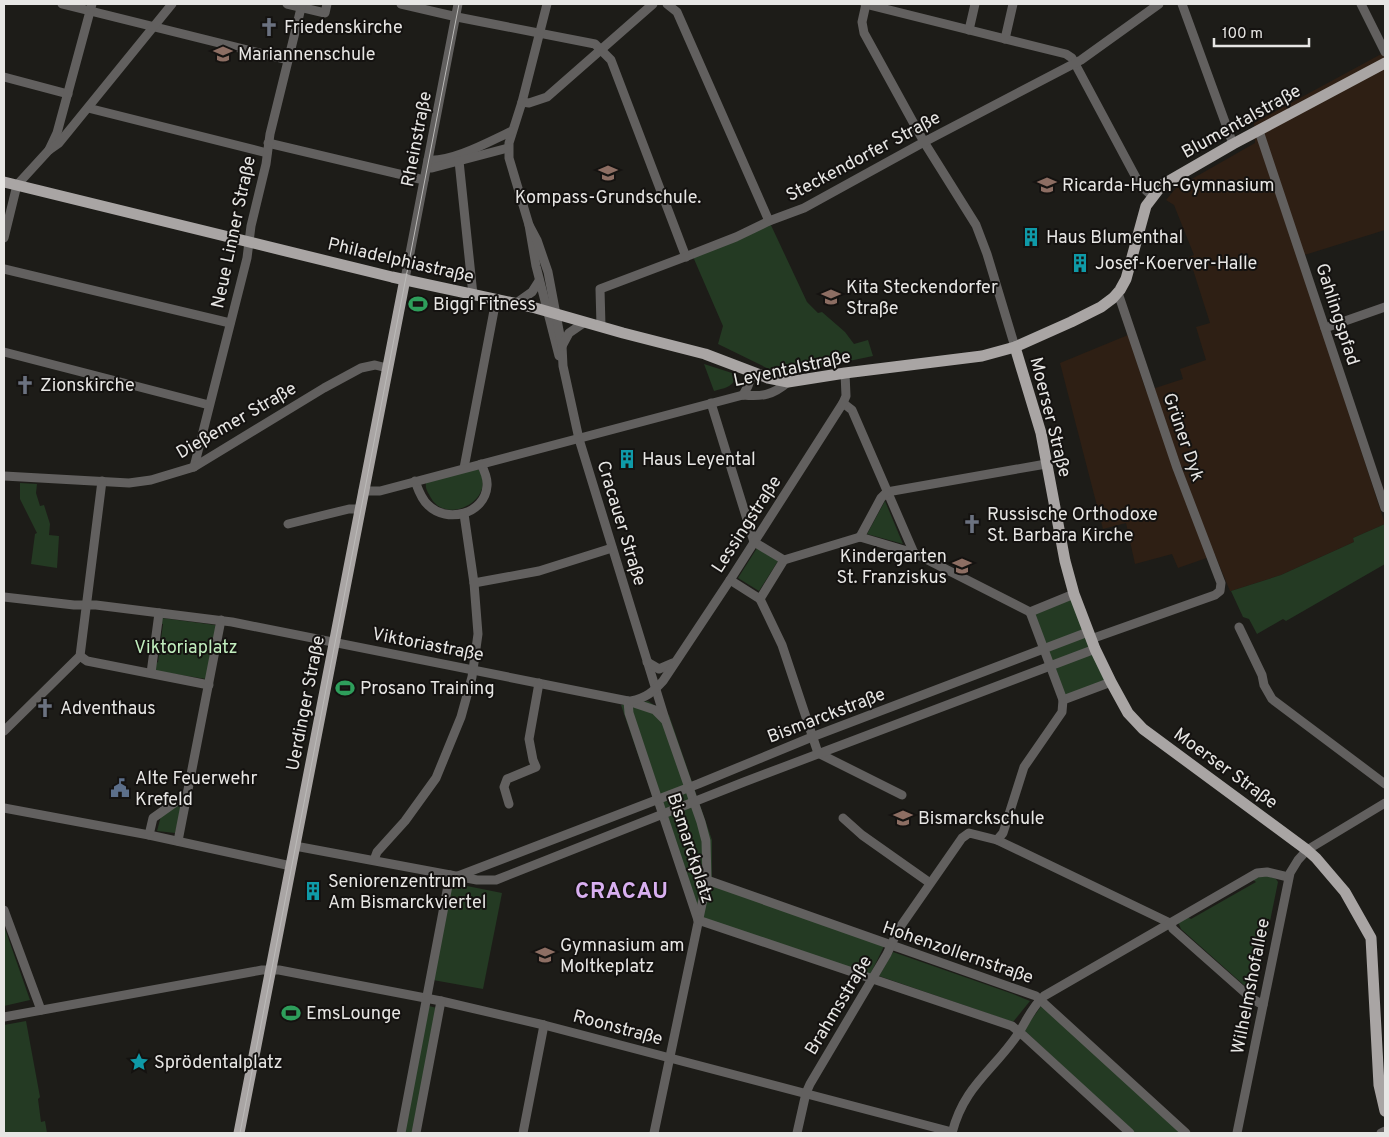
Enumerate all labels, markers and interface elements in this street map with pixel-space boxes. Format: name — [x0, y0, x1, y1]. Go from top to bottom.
scale bar — [1214, 15, 1309, 47]
church icon: Friedenskirche — [258, 16, 280, 38]
place label: Friedenskirche — [284, 17, 403, 40]
text: 100 m — [1222, 25, 1263, 44]
school or university icon: Mariannenschule — [212, 43, 234, 65]
place label: Mariannenschule — [238, 44, 376, 67]
street label: Blumentalstraße — [1178, 80, 1305, 165]
street label: Rheinstraße — [397, 90, 438, 189]
street label: Steckendorfer Straße — [782, 107, 945, 208]
street label: Neue Linner Straße — [207, 154, 262, 311]
school or university icon: Kompass-Grundschule. — [597, 162, 619, 184]
school or university icon: Ricarda-Huch-Gymnasium — [1036, 174, 1058, 196]
place label: Ricarda-Huch-Gymnasium — [1062, 175, 1275, 198]
place label: Kompass-Grundschule. — [515, 187, 701, 210]
building icon: Haus Blumenthal — [1020, 226, 1042, 248]
place label: Haus Blumenthal — [1046, 227, 1183, 250]
street label: Philadelphiastraße — [325, 233, 476, 289]
building icon: Josef-Koerver-Halle — [1069, 252, 1091, 274]
place label: Josef-Koerver-Halle — [1095, 253, 1257, 276]
street label: Gahlingspfad — [1309, 260, 1364, 368]
place label: Kita Steckendorfer Straße — [846, 277, 998, 321]
school or university icon: Kita Steckendorfer Straße — [820, 286, 842, 308]
sports icon: Biggi Fitness — [407, 293, 429, 315]
place label: Biggi Fitness — [433, 294, 536, 317]
street label: Leyentalstraße — [732, 346, 853, 393]
street label: Moerser Straße — [1023, 355, 1076, 480]
church icon: Zionskirche — [14, 374, 36, 396]
place label: Zionskirche — [40, 375, 135, 398]
street label: Dießemer Straße — [172, 377, 301, 465]
street label: Grüner Dyk — [1157, 390, 1208, 485]
building icon: Haus Leyental — [616, 448, 638, 470]
place label: Haus Leyental — [642, 449, 756, 472]
street label: Cracauer Straße — [591, 458, 651, 589]
street label: Lessingstraße — [707, 472, 787, 578]
place label: Russische Orthodoxe St. Barbara Kirche — [987, 504, 1158, 548]
church icon: Russische Orthodoxe St. Barbara Kirche — [961, 513, 983, 535]
place label: Kindergarten St. Franziskus — [836, 546, 947, 590]
school or university icon: Kindergarten St. Franziskus — [951, 555, 973, 577]
street label: Viktoriastraße — [370, 623, 486, 668]
street label: Uerdinger Straße — [282, 634, 331, 773]
park label: Viktoriaplatz — [134, 637, 238, 660]
sports icon: Prosano Training — [334, 677, 356, 699]
place label: Prosano Training — [360, 678, 495, 701]
street label: Bismarckstraße — [764, 683, 889, 749]
church icon: Adventhaus — [34, 697, 56, 719]
place label: Adventhaus — [60, 698, 156, 721]
street label: Moerser Straße — [1168, 724, 1282, 815]
place label: Alte Feuerwehr Krefeld — [135, 768, 258, 812]
public building icon: Alte Feuerwehr Krefeld — [109, 777, 131, 799]
street label: Bismarckplatz — [661, 790, 718, 907]
school or university icon: Bismarckschule — [892, 807, 914, 829]
place label: Bismarckschule — [918, 808, 1045, 831]
place label: Seniorenzentrum Am Bismarckviertel — [328, 871, 486, 915]
district label: CRACAU — [575, 879, 669, 906]
building icon: Seniorenzentrum Am Bismarckviertel — [302, 880, 324, 902]
street label: Wilhelmshofallee — [1227, 916, 1276, 1056]
street label: Hohenzollernstraße — [879, 917, 1036, 990]
place label: Gymnasium am Moltkeplatz — [560, 935, 685, 979]
school or university icon: Gymnasium am Moltkeplatz — [534, 944, 556, 966]
street label: Brahmsstraße — [801, 952, 878, 1060]
sports icon: EmsLounge — [280, 1002, 302, 1024]
place label: EmsLounge — [306, 1003, 401, 1026]
street label: Roonstraße — [570, 1005, 665, 1051]
place icon: Sprödentalplatz — [128, 1051, 150, 1073]
place label: Sprödentalplatz — [154, 1052, 283, 1075]

